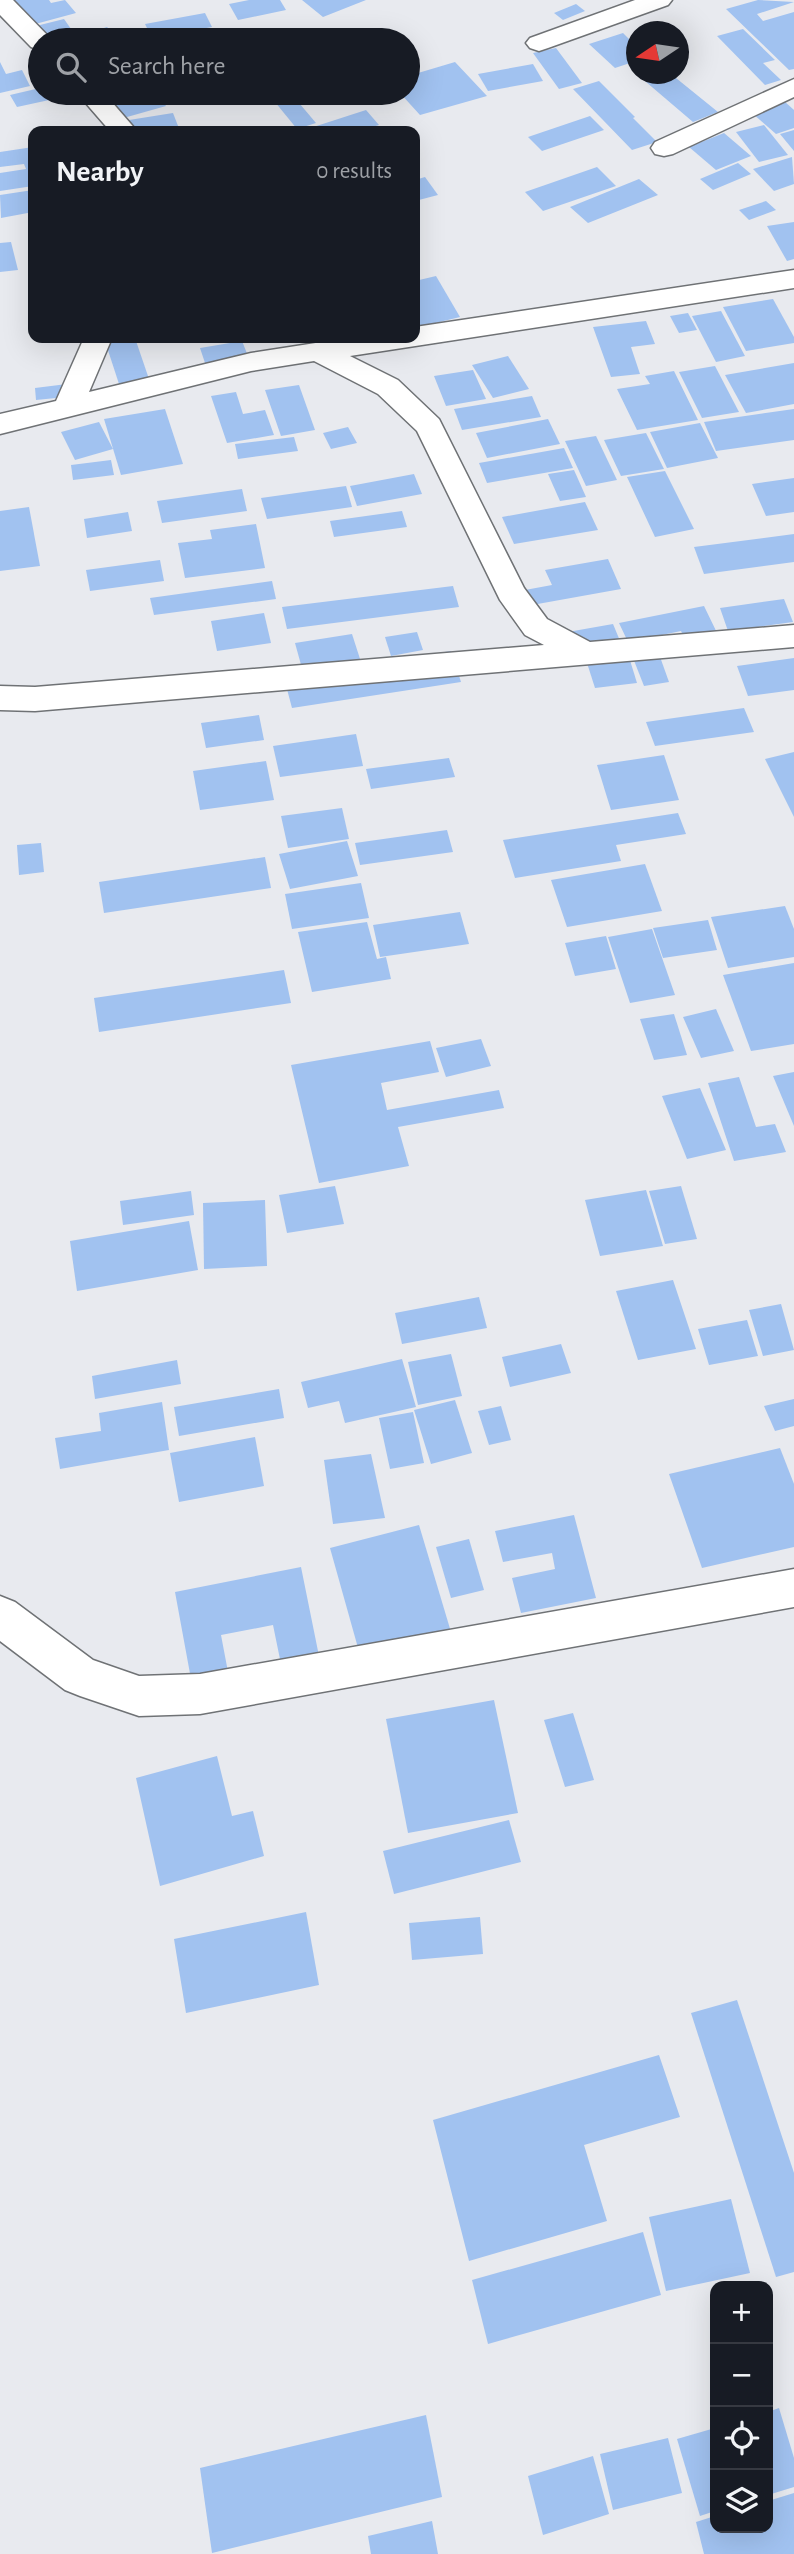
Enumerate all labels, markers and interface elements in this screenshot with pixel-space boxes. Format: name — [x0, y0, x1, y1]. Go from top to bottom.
north arrow — [626, 21, 689, 84]
search box — [28, 28, 420, 105]
icon: search — [52, 48, 90, 86]
text: Search here — [108, 53, 226, 79]
text: Nearby — [56, 157, 144, 187]
text: 0 results — [316, 160, 392, 183]
map controls — [710, 2281, 773, 2533]
button: + — [710, 2281, 773, 2344]
button: − — [710, 2344, 773, 2407]
button: locate — [710, 2407, 773, 2470]
button: layers — [710, 2470, 773, 2533]

